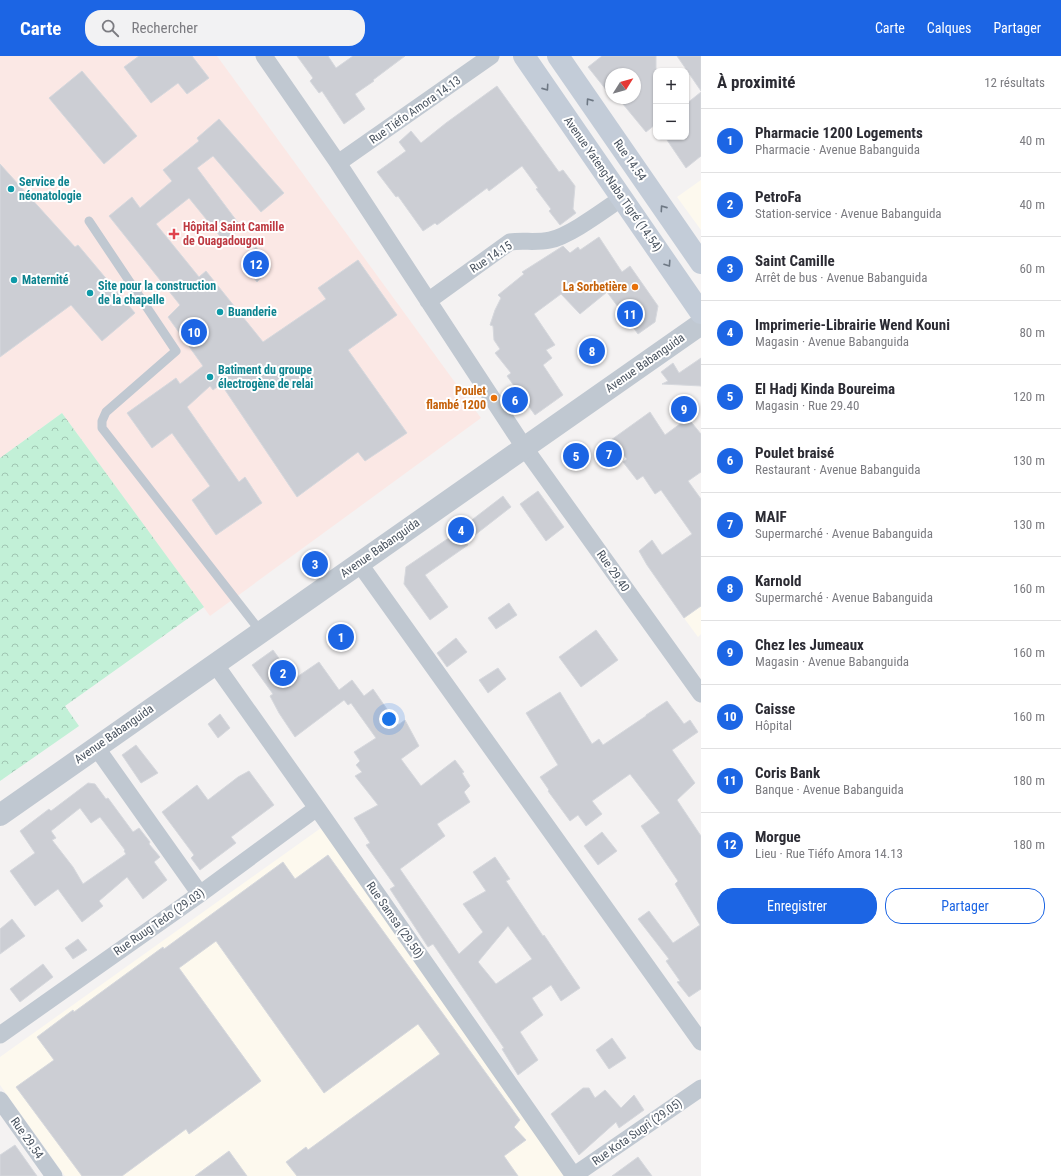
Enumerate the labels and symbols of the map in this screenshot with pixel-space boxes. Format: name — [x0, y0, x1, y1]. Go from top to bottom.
north arrow — [605, 68, 641, 104]
street label: Rue Tiéfo Amora 14.13 — [367, 73, 463, 147]
one-way arrow — [541, 84, 549, 91]
one-way arrow — [586, 98, 594, 105]
street label: Avenue Yateng-Naba Tigré (14.54) — [561, 114, 665, 254]
street label: Rue 14.54 — [611, 137, 649, 183]
place label: Service de néonatologie — [19, 175, 82, 203]
marker: Service de néonatologie — [6, 184, 16, 194]
one-way arrow — [660, 205, 668, 212]
place label: Hôpital Saint Camille de Ouagadougou — [183, 220, 284, 248]
marker: Hôpital Saint Camille de Ouagadougou — [168, 228, 180, 240]
street label: Rue 14.15 — [467, 238, 515, 276]
pin: 12 — [243, 249, 269, 279]
one-way arrow — [663, 260, 671, 267]
place label: Maternité — [22, 273, 69, 287]
marker: Maternité — [9, 275, 19, 285]
place label: Site pour la construction de la chapelle — [98, 279, 216, 307]
place label: La Sorbetière — [563, 280, 627, 294]
marker: La Sorbetière — [630, 282, 640, 292]
marker: Site pour la construction de la chapelle — [85, 288, 95, 298]
pin: 11 — [617, 299, 643, 329]
place label: Buanderie — [228, 305, 277, 319]
marker: Buanderie — [215, 307, 225, 317]
pin: 10 — [181, 317, 207, 347]
street label: Avenue Babanguida — [603, 330, 687, 395]
pin: 8 — [579, 336, 605, 366]
place label: Batiment du groupe électrogène de relai — [218, 363, 313, 391]
marker: Batiment du groupe électrogène de relai — [205, 372, 215, 382]
place label: Poulet flambé 1200 — [426, 384, 486, 412]
pin: 6 — [502, 385, 528, 415]
marker: Poulet flambé 1200 — [489, 393, 499, 403]
pin: 9 — [671, 394, 697, 424]
pin: 7 — [596, 439, 622, 469]
pin: 5 — [563, 441, 589, 471]
street label: Avenue Babanguida — [338, 515, 422, 580]
pin: 4 — [448, 515, 474, 545]
street label: Rue 29.40 — [594, 548, 632, 594]
pin: 3 — [302, 549, 328, 579]
pin: 1 — [328, 622, 354, 652]
pin: 2 — [270, 658, 296, 688]
street label: Avenue Babanguida — [72, 701, 156, 766]
your location — [379, 709, 399, 729]
street label: Rue Samsa (29.50) — [363, 879, 427, 961]
street label: Rue Ruug Tedo (29.03) — [111, 885, 207, 959]
street label: Rue Kota Sugri (29.05) — [589, 1096, 685, 1168]
street label: Rue 29.54 — [8, 1115, 46, 1161]

